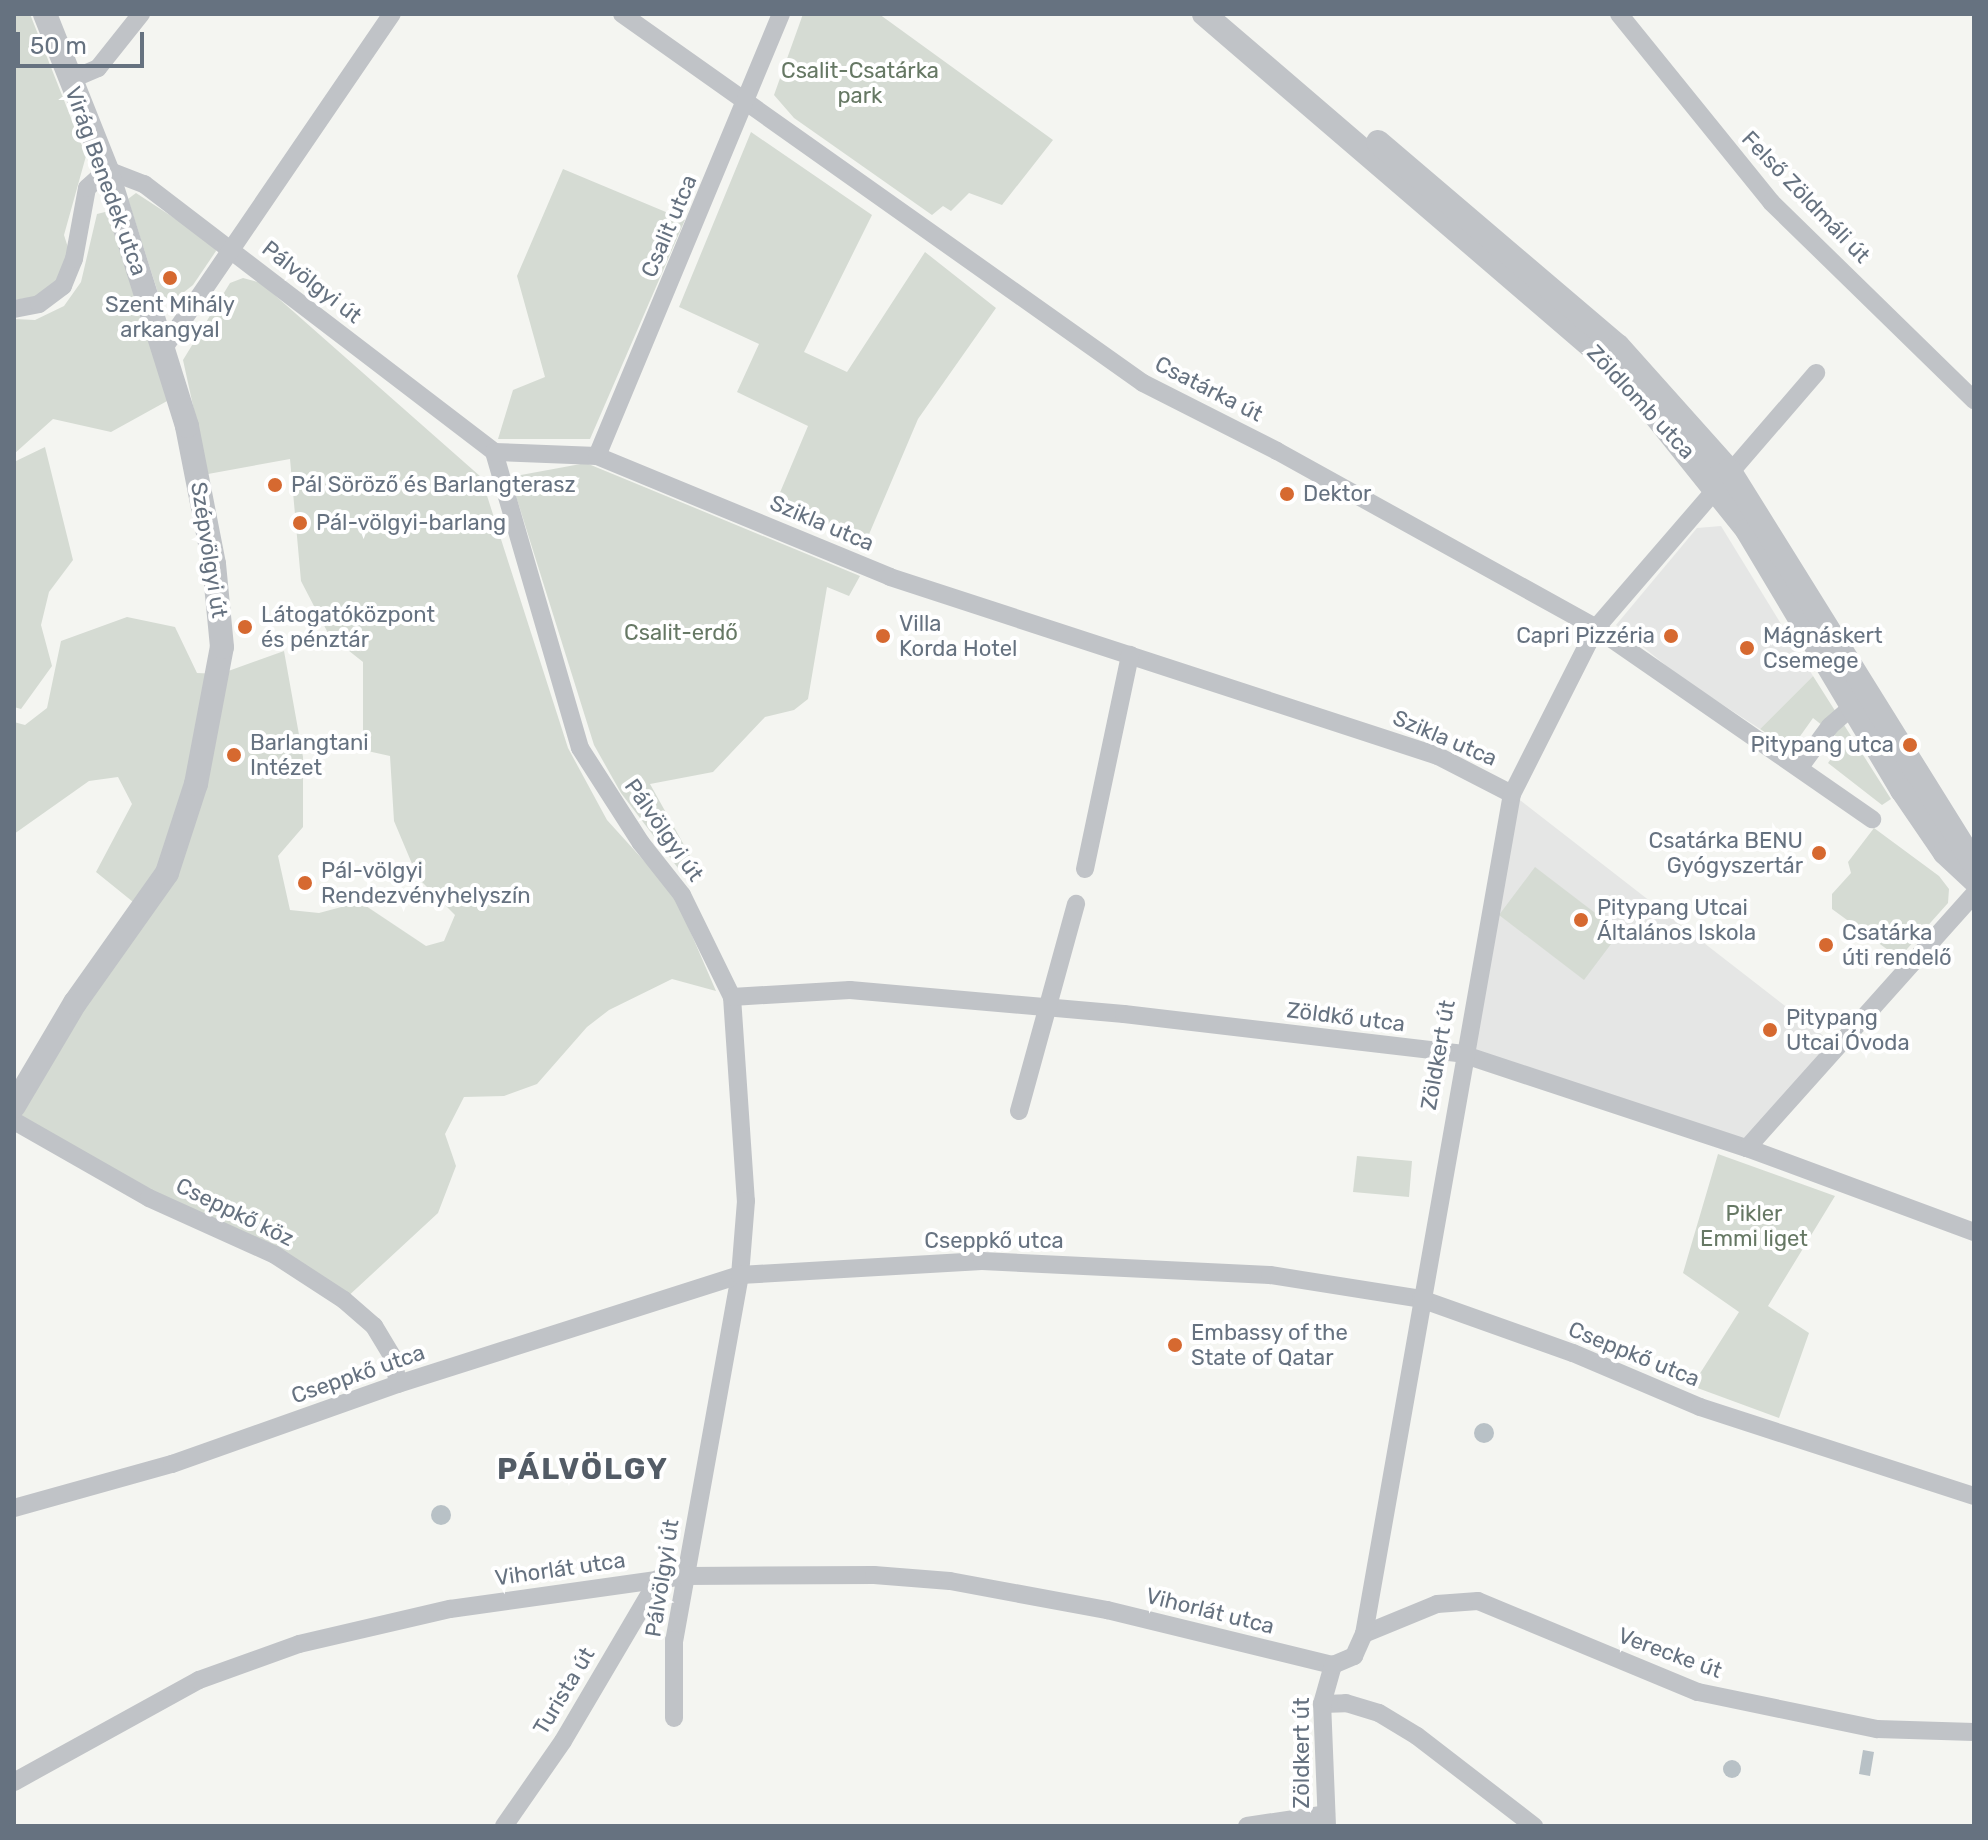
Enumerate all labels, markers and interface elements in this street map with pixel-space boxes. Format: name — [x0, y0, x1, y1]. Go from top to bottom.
scale bar — [20, 16, 148, 66]
text: 50 m — [30, 32, 87, 60]
park label: Csalit-Csatárka park — [781, 57, 939, 108]
street label: Virág Benedek utca — [59, 83, 153, 279]
street label: Felső Zöldmáli út — [1736, 126, 1876, 268]
street label: Csalit utca — [636, 171, 702, 281]
street label: Pálvölgyi út — [257, 235, 367, 329]
marker: Szent Mihály arkangyal — [161, 269, 179, 287]
place label: Szent Mihály arkangyal — [105, 291, 235, 342]
street label: Zöldlomb utca — [1582, 340, 1700, 464]
street label: Csatárka út — [1151, 351, 1267, 427]
place label: Pál Söröző és Barlangterasz — [291, 472, 576, 498]
marker: Pál Söröző és Barlangterasz — [266, 476, 284, 494]
street label: Szépvölgyi út — [185, 480, 233, 620]
place label: Dektor — [1303, 481, 1371, 507]
marker: Dektor — [1278, 485, 1296, 503]
street label: Szikla utca — [766, 489, 878, 557]
place label: Pál-völgyi-barlang — [316, 510, 506, 536]
marker: Pál-völgyi-barlang — [291, 514, 309, 532]
place label: Látogatóközpont és pénztár — [261, 601, 435, 652]
place label: Villa Korda Hotel — [899, 610, 1017, 662]
marker: Látogatóközpont és pénztár — [236, 618, 254, 636]
park label: Csalit-erdő — [624, 620, 738, 646]
place label: Mágnáskert Csemege — [1763, 622, 1883, 674]
place label: Capri Pizzéria — [1516, 623, 1655, 649]
marker: Villa Korda Hotel — [874, 627, 892, 645]
marker: Capri Pizzéria — [1662, 627, 1680, 645]
marker: Mágnáskert Csemege — [1738, 639, 1756, 657]
street label: Szikla utca — [1389, 704, 1501, 772]
place label: Barlangtani Intézet — [250, 729, 369, 780]
place label: Pitypang utca — [1751, 732, 1894, 758]
marker: Pitypang utca — [1901, 736, 1919, 754]
marker: Barlangtani Intézet — [225, 746, 243, 764]
street label: Pálvölgyi út — [619, 774, 709, 886]
place label: Csatárka BENU Gyógyszertár — [1649, 827, 1803, 878]
marker: Csatárka BENU Gyógyszertár — [1810, 844, 1828, 862]
place label: Pál-völgyi Rendezvényhelyszín — [321, 857, 531, 908]
marker: Pál-völgyi Rendezvényhelyszín — [296, 874, 314, 892]
place label: Pitypang Utcai Általános Iskola — [1597, 894, 1756, 946]
marker: Pitypang Utcai Általános Iskola — [1572, 911, 1590, 929]
place label: Csatárka úti rendelő — [1842, 919, 1952, 970]
marker: Csatárka úti rendelő — [1817, 936, 1835, 954]
street label: Zöldkő utca — [1285, 997, 1407, 1037]
street label: Zöldkert út — [1415, 998, 1461, 1112]
place label: Pitypang Utcai Óvoda — [1786, 1004, 1910, 1056]
marker: Pitypang Utcai Óvoda — [1761, 1021, 1779, 1039]
street label: Cseppkő köz — [172, 1172, 298, 1252]
park label: Pikler Emmi liget — [1700, 1200, 1808, 1252]
street label: Cseppkő utca — [924, 1228, 1064, 1254]
street label: Cseppkő utca — [1564, 1316, 1704, 1392]
place label: Embassy of the State of Qatar — [1191, 1319, 1349, 1370]
marker: Embassy of the State of Qatar — [1166, 1336, 1184, 1354]
street label: Cseppkő utca — [288, 1339, 428, 1409]
district label: PÁLVÖLGY — [497, 1451, 669, 1487]
street label: Pálvölgyi út — [640, 1517, 684, 1639]
street label: Vihorlát utca — [493, 1547, 627, 1591]
street label: Vihorlát utca — [1143, 1582, 1277, 1640]
street label: Verecke út — [1614, 1622, 1726, 1684]
street label: Turista út — [528, 1643, 600, 1739]
street label: Zöldkert út — [1289, 1697, 1315, 1809]

